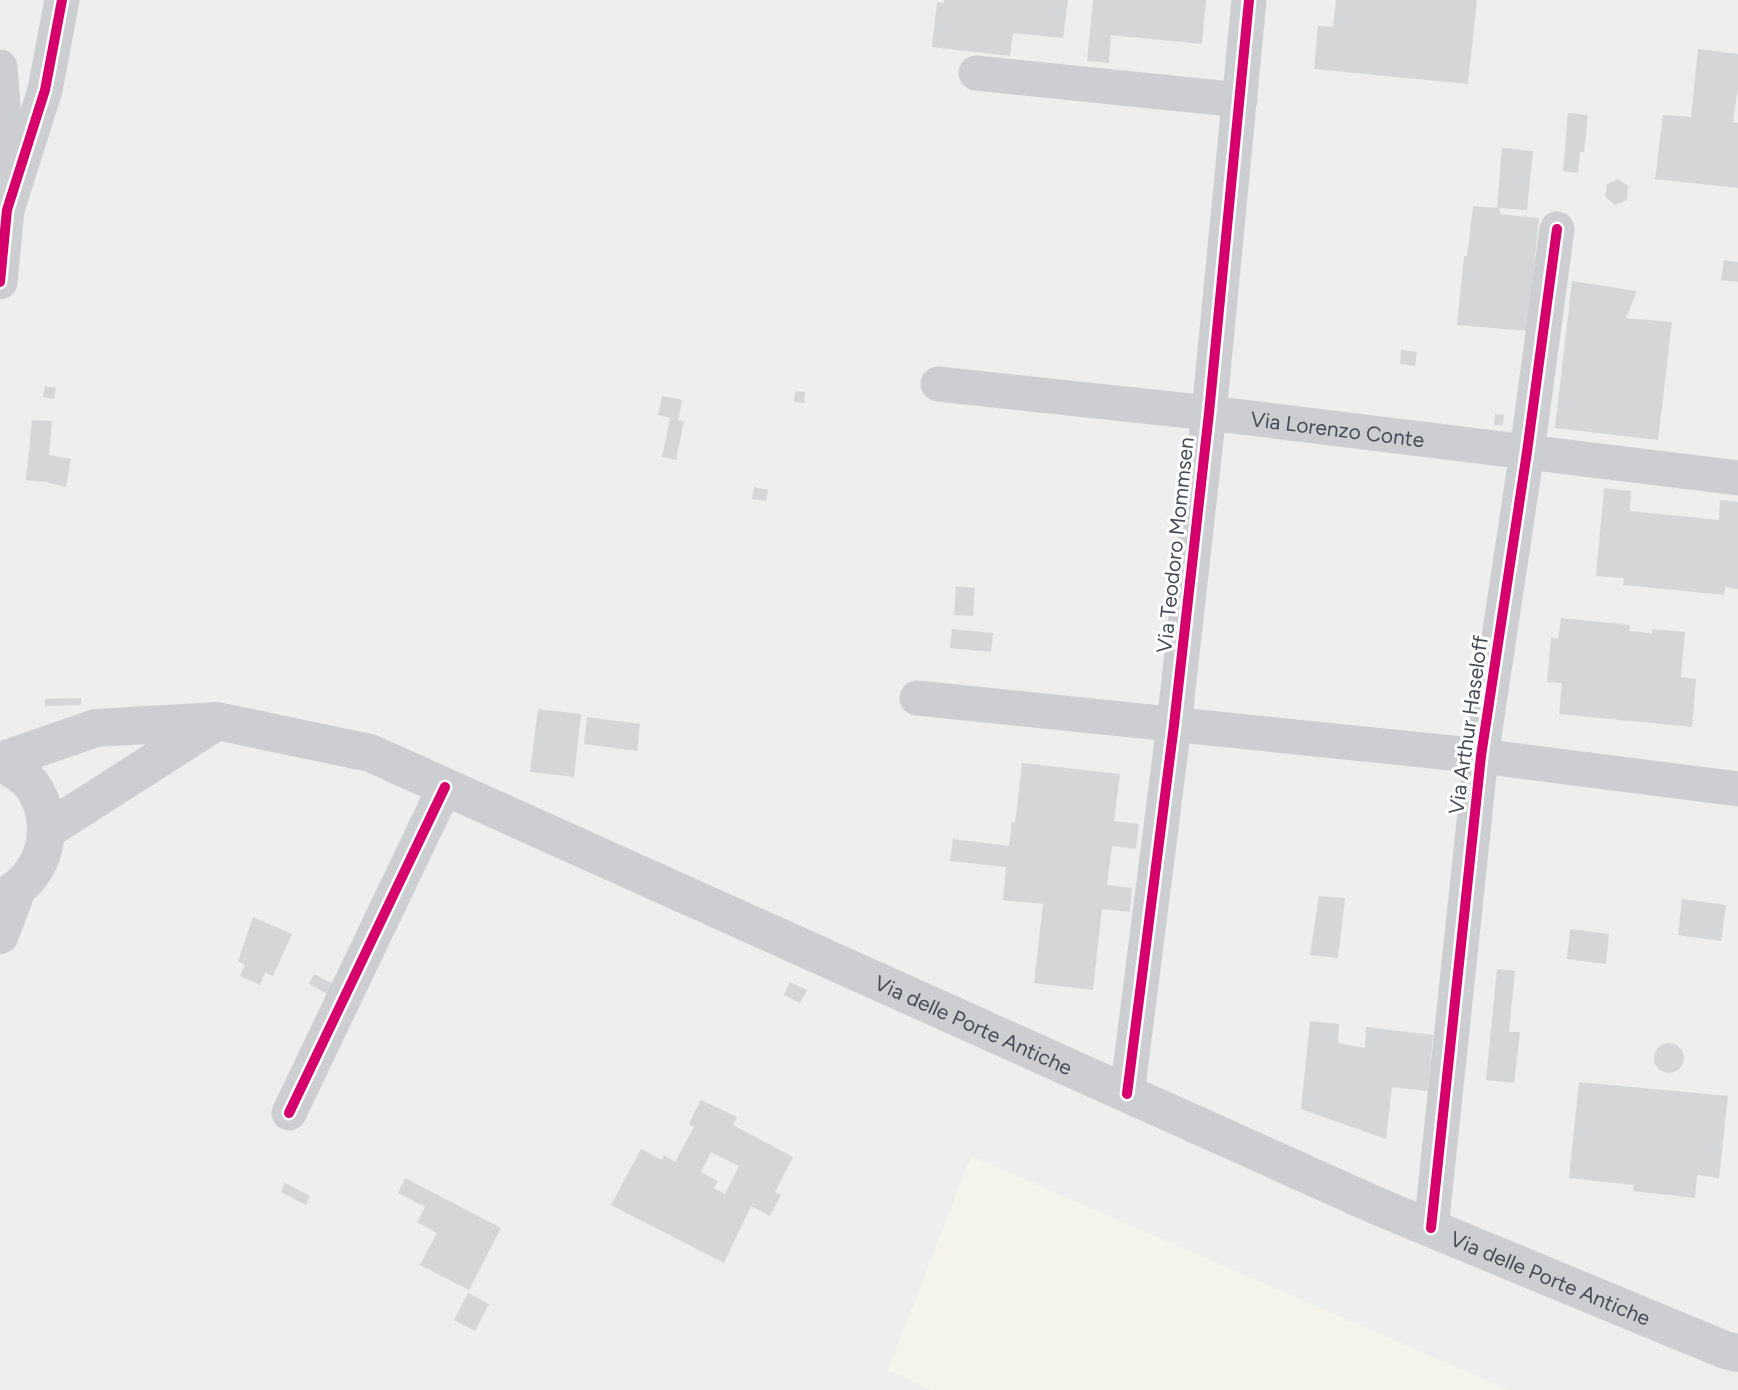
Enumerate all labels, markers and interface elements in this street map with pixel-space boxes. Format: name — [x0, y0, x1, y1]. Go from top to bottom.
street label: Via Lorenzo Conte — [1249, 406, 1426, 452]
street label: Via Teodoro Mommsen — [1151, 436, 1199, 654]
street label: Via Arthur Haseloff — [1443, 634, 1493, 816]
street label: Via delle Porte Antiche — [871, 969, 1076, 1080]
street label: Via delle Porte Antiche — [1447, 1225, 1654, 1330]

